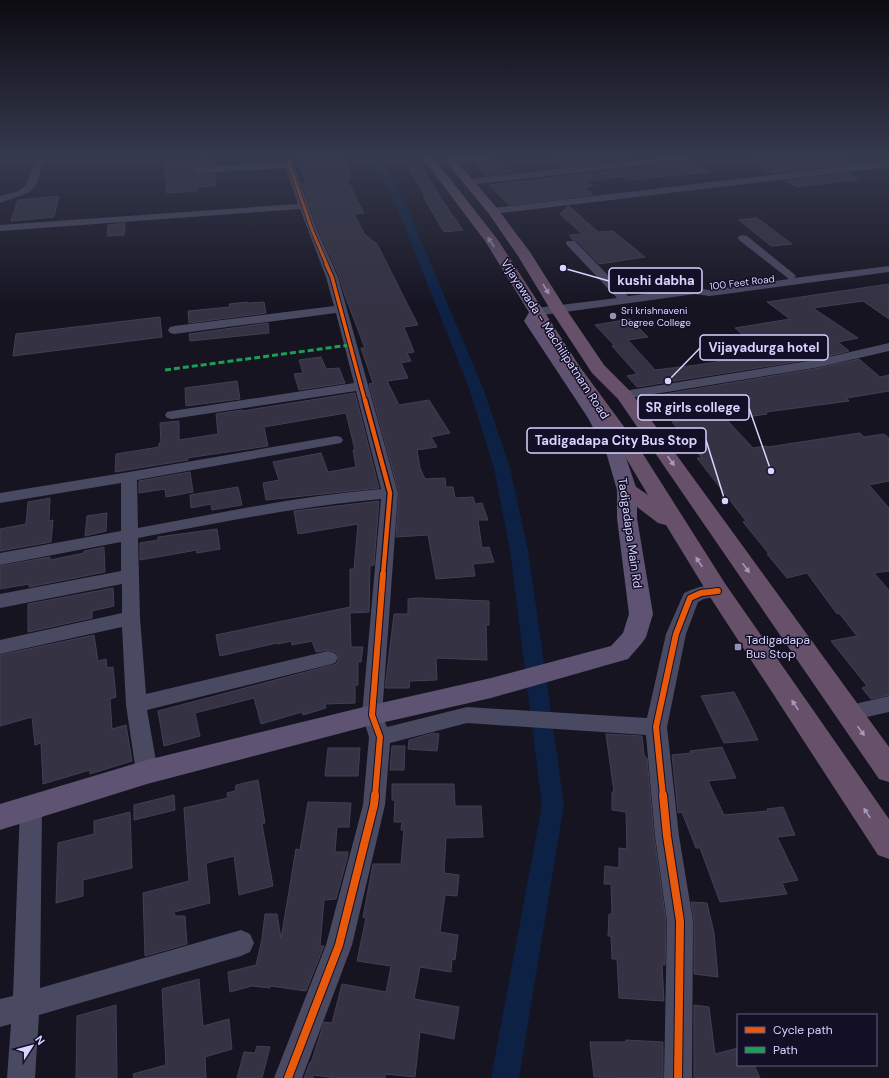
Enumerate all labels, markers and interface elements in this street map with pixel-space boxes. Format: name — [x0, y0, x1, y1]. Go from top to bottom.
one-way arrow — [488, 236, 495, 248]
street label: Vijayawada - Machilipatnam Road — [497, 256, 613, 422]
callout: kushi dabha — [609, 268, 702, 293]
text: kushi dabha — [617, 272, 695, 289]
street label: 100 Feet Road — [709, 272, 775, 293]
one-way arrow — [542, 283, 549, 295]
place label: Sri krishnaveni Degree College — [621, 304, 691, 329]
marker: Sri krishnaveni Degree College — [608, 311, 618, 321]
callout: Vijayadurga hotel — [700, 335, 828, 360]
text: Vijayadurga hotel — [708, 339, 820, 356]
callout: SR girls college — [638, 395, 749, 420]
text: SR girls college — [646, 399, 741, 416]
callout: Tadigadapa City Bus Stop — [527, 428, 706, 453]
text: Tadigadapa City Bus Stop — [535, 432, 697, 449]
one-way arrow — [667, 456, 675, 467]
street label: Tadigadapa Main Rd — [614, 477, 646, 589]
one-way arrow — [696, 556, 703, 568]
one-way arrow — [742, 562, 750, 573]
place label: Tadigadapa Bus Stop — [746, 632, 810, 662]
marker: Tadigadapa Bus Stop — [733, 642, 743, 652]
one-way arrow — [791, 700, 799, 710]
one-way arrow — [857, 726, 865, 736]
one-way arrow — [863, 808, 871, 818]
legend — [737, 1014, 877, 1066]
text: Cycle path — [773, 1022, 833, 1038]
north arrow — [12, 1026, 52, 1066]
text: N — [32, 1033, 48, 1047]
text: Path — [773, 1042, 798, 1058]

